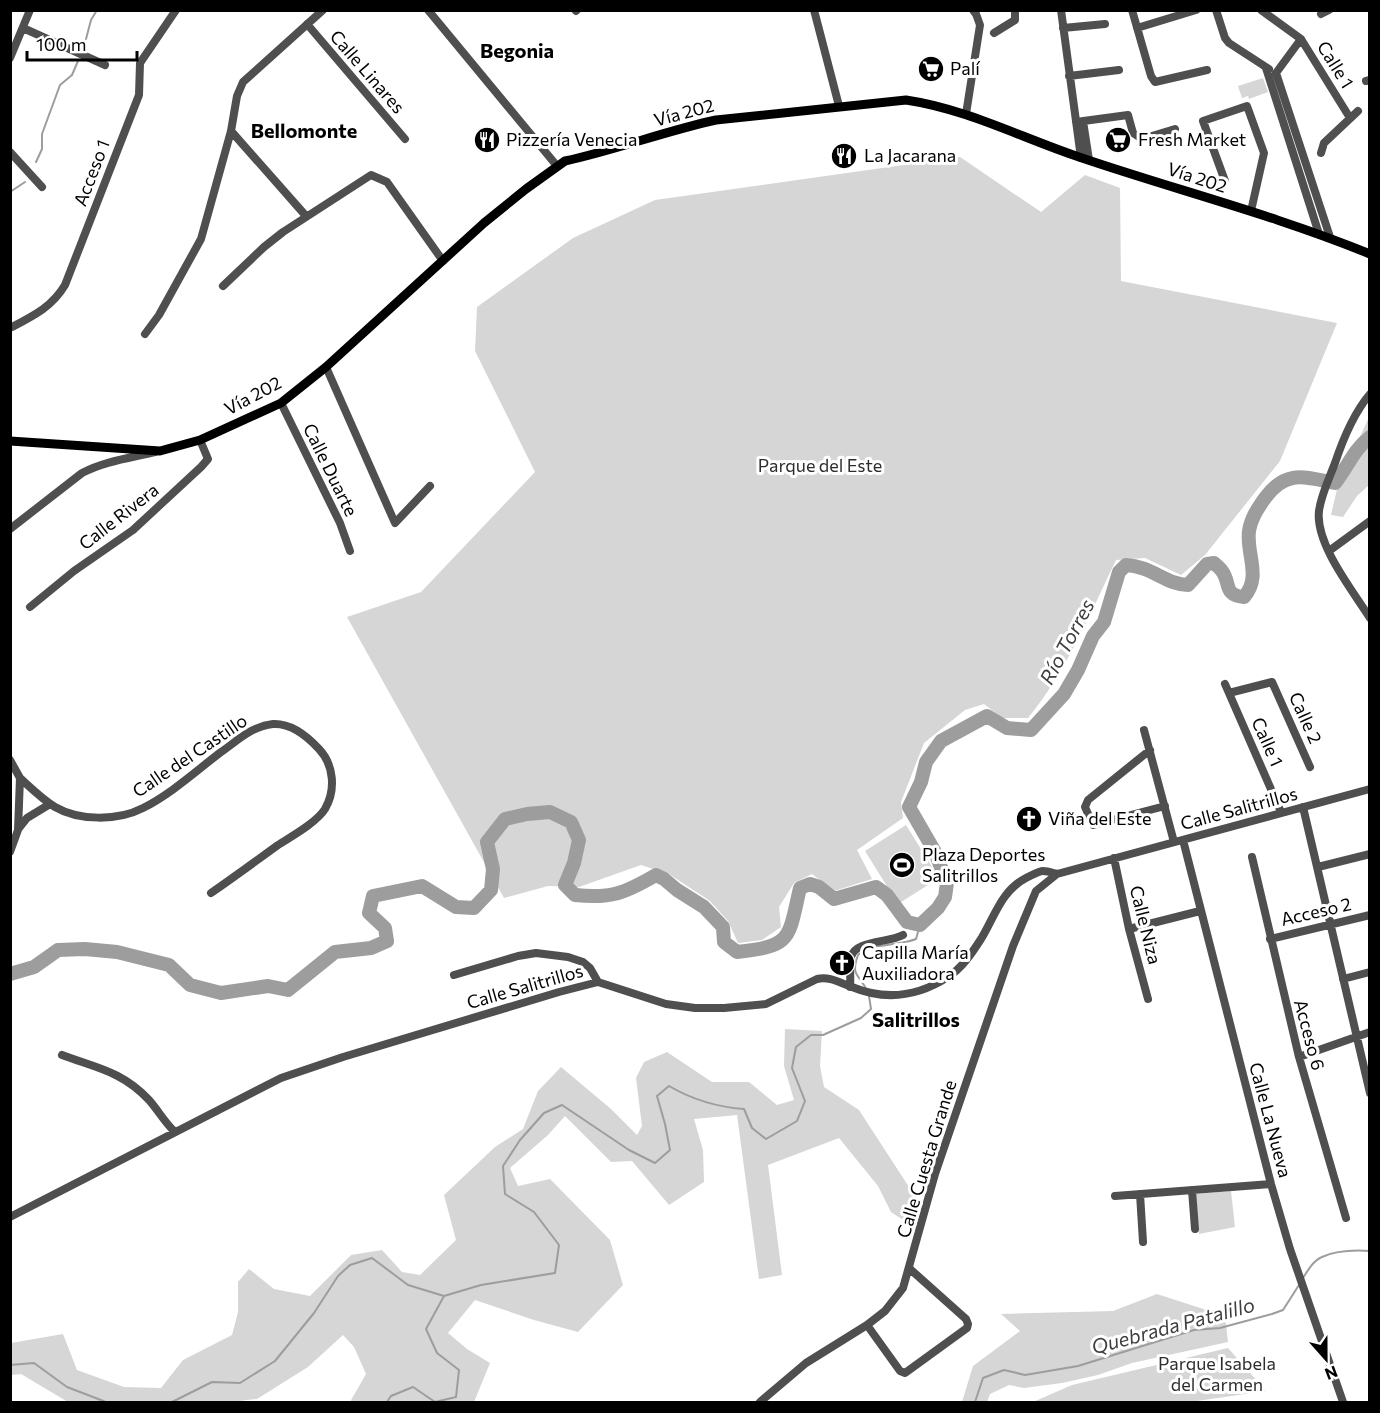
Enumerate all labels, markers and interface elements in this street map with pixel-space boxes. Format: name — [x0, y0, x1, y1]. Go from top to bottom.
scale bar — [27, 24, 136, 62]
street label: Calle Linares — [326, 25, 410, 117]
text: 100 m — [36, 33, 86, 55]
street label: Calle 1 — [1313, 37, 1359, 92]
district label: Begonia — [480, 38, 554, 62]
supermarket icon: Palí — [916, 54, 946, 84]
place label: Palí — [950, 57, 981, 79]
street label: Vía 202 — [651, 93, 716, 131]
district label: Bellomonte — [251, 118, 357, 142]
restaurant icon: Pizzería Venecia — [472, 125, 502, 155]
supermarket icon: Fresh Market — [1103, 125, 1133, 155]
place label: Pizzería Venecia — [506, 128, 637, 150]
place label: Fresh Market — [1138, 128, 1246, 150]
street label: Acceso 1 — [68, 136, 114, 209]
restaurant icon: La Jacarana — [829, 141, 859, 171]
place label: La Jacarana — [864, 144, 956, 166]
street label: Vía 202 — [1165, 157, 1230, 197]
street label: Vía 202 — [220, 371, 285, 419]
street label: Calle Duarte — [299, 420, 363, 520]
park label: Parque del Este — [758, 454, 882, 476]
street label: Calle Rivera — [74, 478, 163, 554]
water label: Río Torres — [1034, 595, 1099, 688]
street label: Calle 2 — [1285, 689, 1327, 747]
street label: Calle del Castillo — [128, 709, 251, 802]
street label: Calle 1 — [1247, 714, 1288, 770]
street label: Calle Salitrillos — [1178, 782, 1300, 834]
church icon: Viña del Este — [1014, 804, 1044, 834]
place label: Viña del Este — [1048, 807, 1152, 829]
place label: Plaza Deportes Salitrillos — [922, 843, 1045, 886]
sports icon: Plaza Deportes Salitrillos — [887, 850, 917, 880]
street label: Calle Niza — [1126, 883, 1166, 966]
street label: Acceso 2 — [1278, 892, 1353, 930]
place label: Capilla María Auxiliadora — [862, 941, 969, 984]
church icon: Capilla María Auxiliadora — [827, 948, 857, 978]
street label: Calle Salitrillos — [464, 959, 585, 1013]
street label: Acceso 6 — [1290, 997, 1330, 1073]
district label: Salitrillos — [872, 1007, 960, 1031]
street label: Calle La Nueva — [1245, 1060, 1297, 1180]
street label: Calle Cuesta Grande — [892, 1077, 961, 1240]
water label: Quebrada Patalillo — [1089, 1292, 1257, 1358]
north arrow — [1296, 1329, 1356, 1389]
park label: Parque Isabela del Carmen — [1158, 1352, 1276, 1395]
text: N — [1323, 1362, 1341, 1384]

